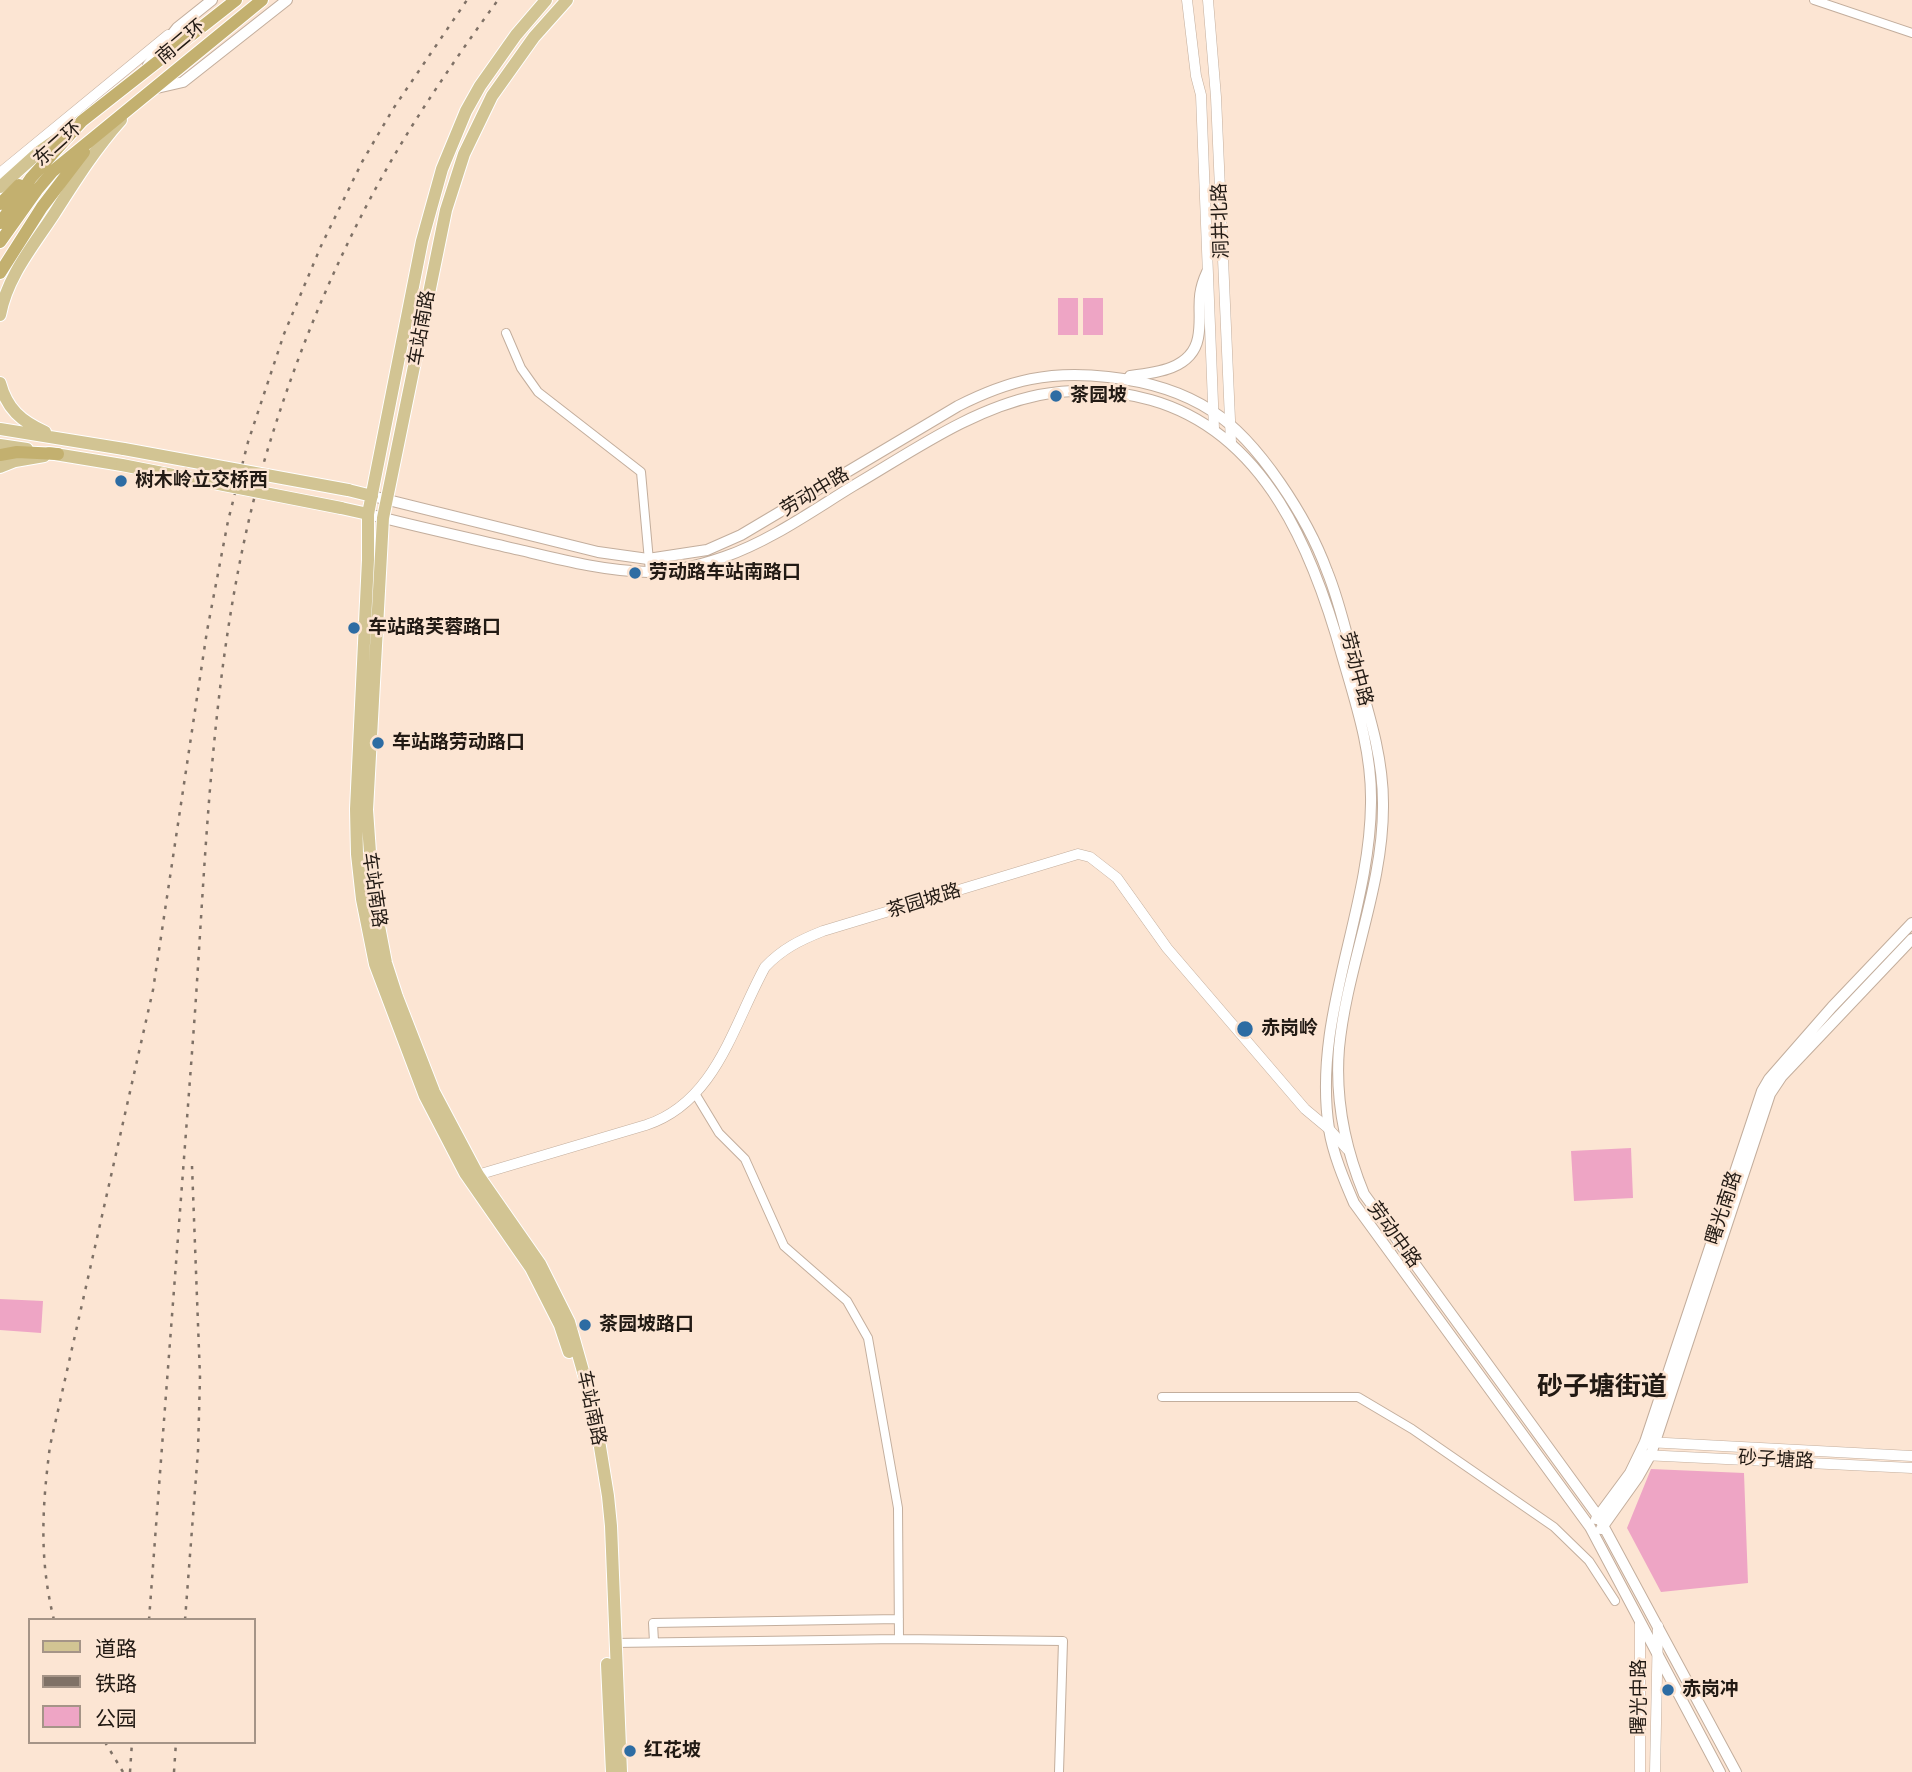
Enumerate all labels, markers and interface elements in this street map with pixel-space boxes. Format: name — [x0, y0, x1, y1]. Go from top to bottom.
street label: 南二环 — [152, 15, 210, 69]
street label: 东二环 — [29, 116, 87, 172]
street label: 洞井北路 — [1208, 183, 1234, 259]
street label: 车站南路 — [404, 289, 440, 367]
place label: 茶园坡 — [1070, 385, 1127, 407]
marker: 茶园坡 — [1048, 388, 1064, 404]
street label: 劳动中路 — [777, 463, 853, 521]
place label: 树木岭立交桥西 — [135, 470, 268, 492]
marker: 树木岭立交桥西 — [113, 473, 129, 489]
place label: 劳动路车站南路口 — [649, 562, 801, 584]
marker: 劳动路车站南路口 — [627, 565, 643, 581]
place label: 车站路芙蓉路口 — [368, 617, 501, 639]
marker: 车站路芙蓉路口 — [346, 620, 362, 636]
street label: 劳动中路 — [1335, 629, 1377, 709]
place label: 车站路劳动路口 — [392, 732, 525, 754]
marker: 车站路劳动路口 — [370, 735, 386, 751]
street label: 车站南路 — [357, 851, 391, 929]
street label: 茶园坡路 — [884, 879, 964, 923]
place label: 赤岗岭 — [1261, 1018, 1318, 1040]
marker: 赤岗岭 — [1235, 1019, 1255, 1039]
street label: 曙光南路 — [1701, 1168, 1747, 1248]
street label: 劳动中路 — [1362, 1198, 1426, 1272]
place label: 茶园坡路口 — [599, 1314, 694, 1336]
marker: 茶园坡路口 — [577, 1317, 593, 1333]
street label: 车站南路 — [572, 1368, 610, 1448]
district label: 砂子塘街道 — [1537, 1372, 1667, 1404]
street label: 砂子塘路 — [1737, 1447, 1815, 1473]
legend — [28, 1618, 256, 1744]
text: 道路 — [95, 1635, 137, 1662]
street label: 曙光中路 — [1629, 1659, 1651, 1735]
text: 铁路 — [95, 1670, 137, 1697]
place label: 赤岗冲 — [1682, 1679, 1739, 1701]
marker: 赤岗冲 — [1660, 1682, 1676, 1698]
text: 公园 — [95, 1705, 137, 1732]
place label: 红花坡 — [644, 1740, 701, 1762]
marker: 红花坡 — [622, 1743, 638, 1759]

